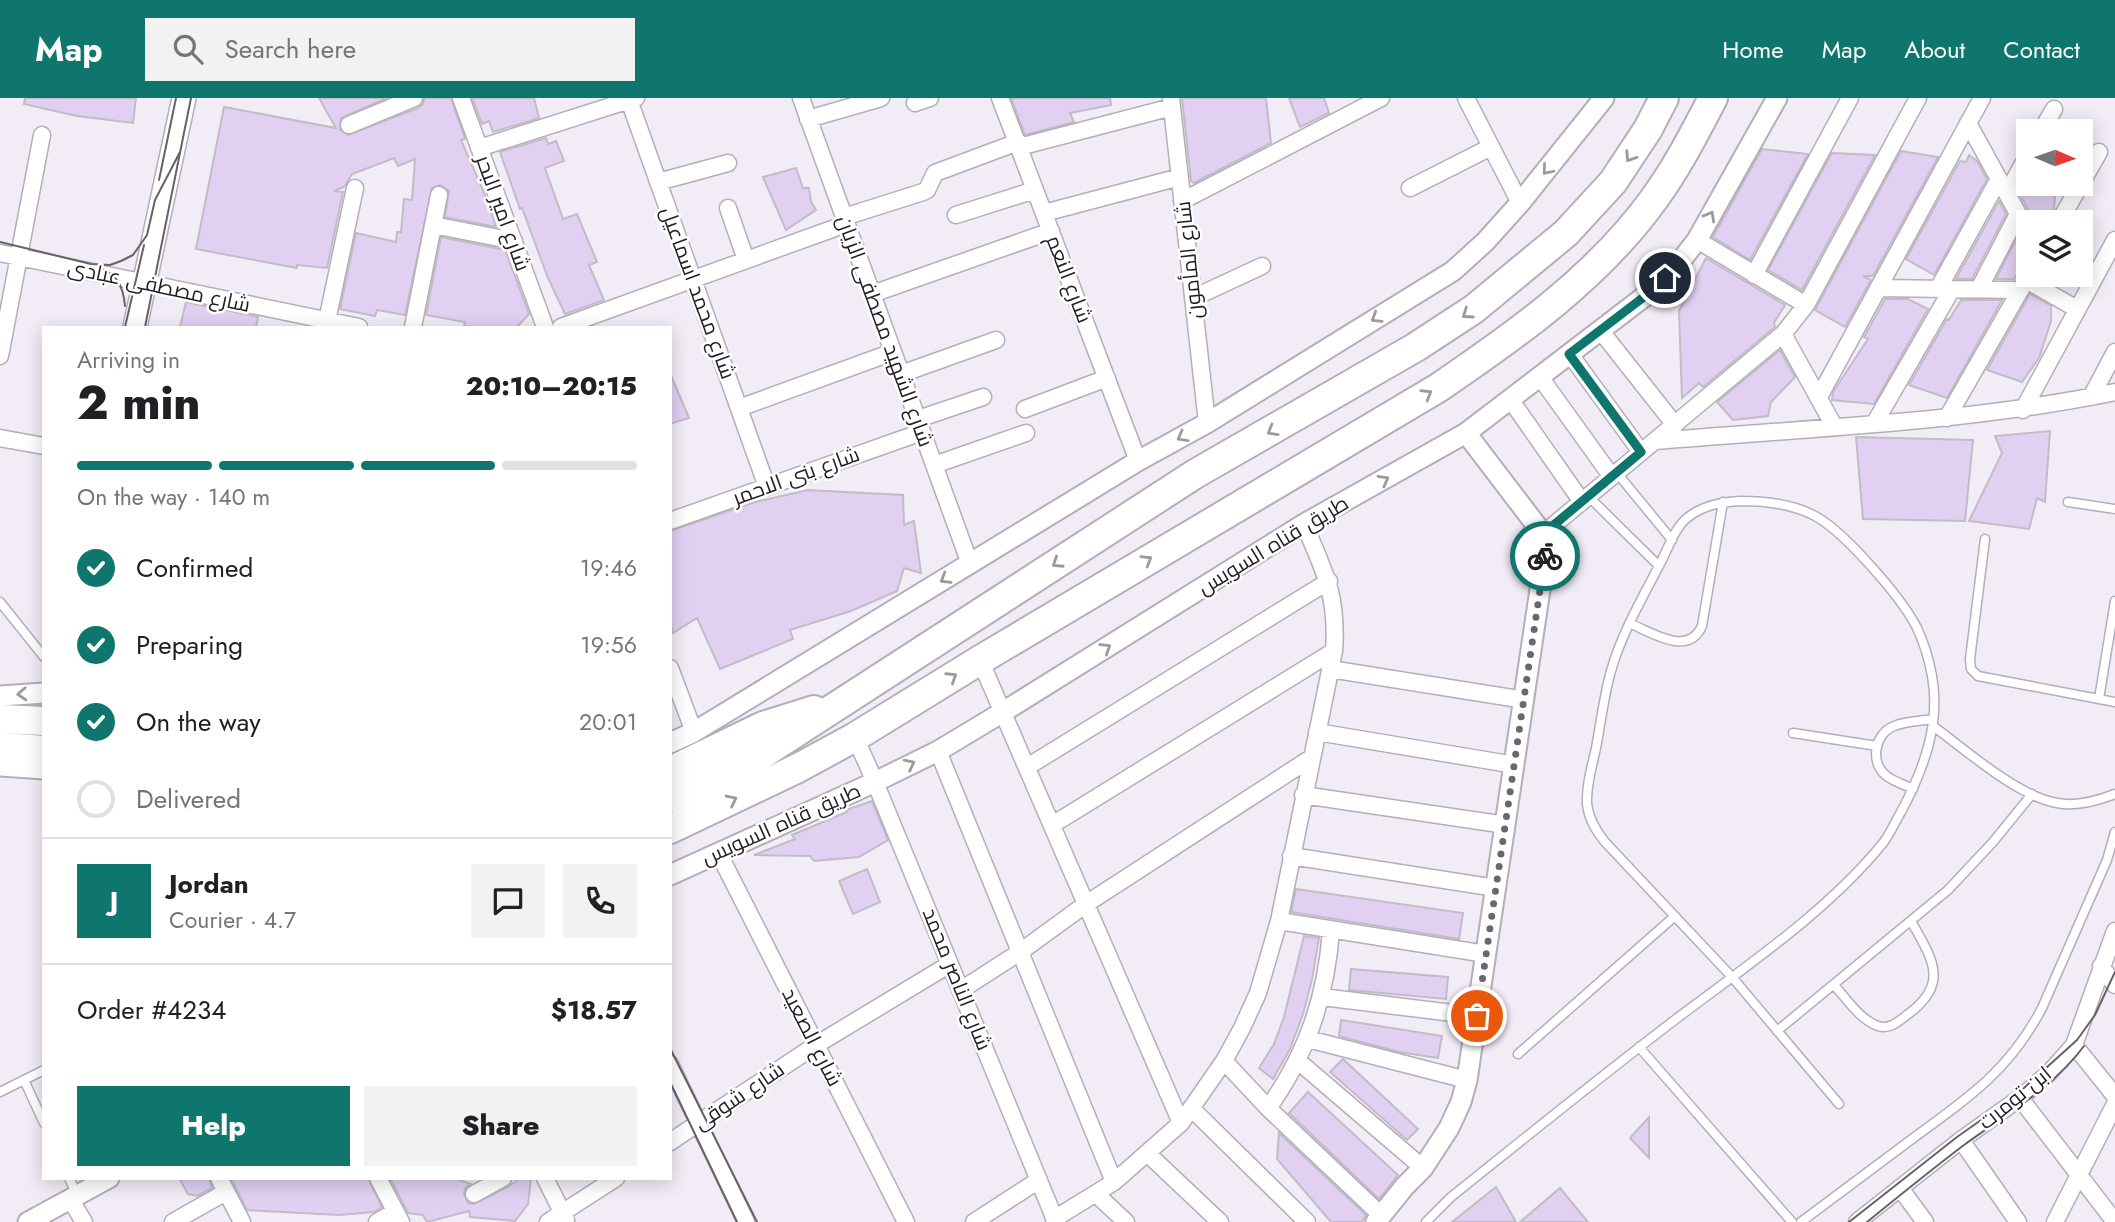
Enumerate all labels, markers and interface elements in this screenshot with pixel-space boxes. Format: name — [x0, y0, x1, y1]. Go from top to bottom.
search box — [145, 18, 635, 81]
text: Map — [35, 26, 103, 73]
icon: search — [169, 30, 207, 68]
text: Search here — [225, 30, 356, 68]
text: Home — [1722, 32, 1784, 67]
text: Map — [1822, 32, 1866, 67]
text: About — [1904, 32, 1965, 67]
text: Contact — [2003, 32, 2080, 67]
north arrow — [2016, 119, 2093, 196]
map controls — [2016, 119, 2093, 287]
one-way arrow — [1625, 149, 1638, 162]
street label: شارع امير البحر — [468, 150, 538, 275]
one-way arrow — [1542, 163, 1555, 175]
street label: شارع المأمون — [1168, 200, 1210, 320]
street label: شارع محمد اسماعيل — [653, 203, 743, 383]
button: layers — [2016, 210, 2093, 287]
street label: شارع الشهيد مصطفى الزيان — [829, 211, 941, 451]
one-way arrow — [1702, 211, 1715, 224]
street label: شارع النعم — [1039, 231, 1099, 327]
pin — [1635, 248, 1695, 308]
street label: شارع مصطفى عبادى — [65, 252, 253, 320]
icon: home — [1646, 259, 1684, 297]
one-way arrow — [1462, 306, 1475, 318]
one-way arrow — [1371, 310, 1384, 323]
text: Arriving in — [77, 343, 180, 377]
text: 20:10–20:15 — [466, 367, 637, 405]
text: 2 min — [77, 370, 201, 436]
one-way arrow — [1420, 390, 1433, 403]
one-way arrow — [1266, 422, 1279, 435]
one-way arrow — [1177, 428, 1189, 442]
street label: شارع بنى الاحمر — [727, 439, 864, 513]
one-way arrow — [1377, 475, 1390, 488]
text: On the way · 140 m — [77, 480, 270, 514]
street label: طريق قناه السويس — [1192, 488, 1354, 602]
courier — [1510, 521, 1580, 591]
icon: bike — [1526, 537, 1564, 575]
icon: check — [77, 549, 115, 587]
text: Confirmed — [136, 549, 253, 587]
text: 19:46 — [580, 551, 637, 585]
one-way arrow — [1052, 554, 1065, 567]
one-way arrow — [1140, 556, 1153, 569]
one-way arrow — [940, 571, 953, 584]
icon: check — [77, 626, 115, 664]
text: Preparing — [136, 626, 243, 664]
text: 19:56 — [580, 628, 637, 662]
one-way arrow — [1098, 644, 1111, 657]
one-way arrow — [944, 673, 957, 686]
one-way arrow — [16, 687, 27, 702]
icon: check — [77, 703, 115, 741]
text: On the way — [136, 703, 261, 741]
text: 20:01 — [579, 705, 637, 739]
one-way arrow — [903, 759, 915, 773]
street label: طريق قناه السويس — [697, 775, 865, 873]
text: Delivered — [136, 780, 241, 818]
one-way arrow — [725, 795, 737, 809]
button: chat — [471, 864, 545, 938]
button: phone — [563, 864, 637, 938]
text: Jordan — [169, 865, 249, 903]
text: J — [110, 882, 118, 920]
text: Courier · 4.7 — [169, 903, 296, 937]
street label: شارع الناصر محمد — [915, 903, 999, 1055]
street label: شارع الصعيد — [774, 982, 850, 1092]
pin — [1447, 986, 1507, 1046]
text: Order #4234 — [77, 991, 226, 1029]
text: $18.57 — [551, 991, 637, 1029]
icon: bag — [1458, 997, 1496, 1035]
street label: شارع شوقى — [688, 1055, 790, 1137]
street label: ابن تومرت — [1972, 1059, 2058, 1137]
button: Help — [77, 1086, 350, 1166]
button: Share — [364, 1086, 637, 1166]

